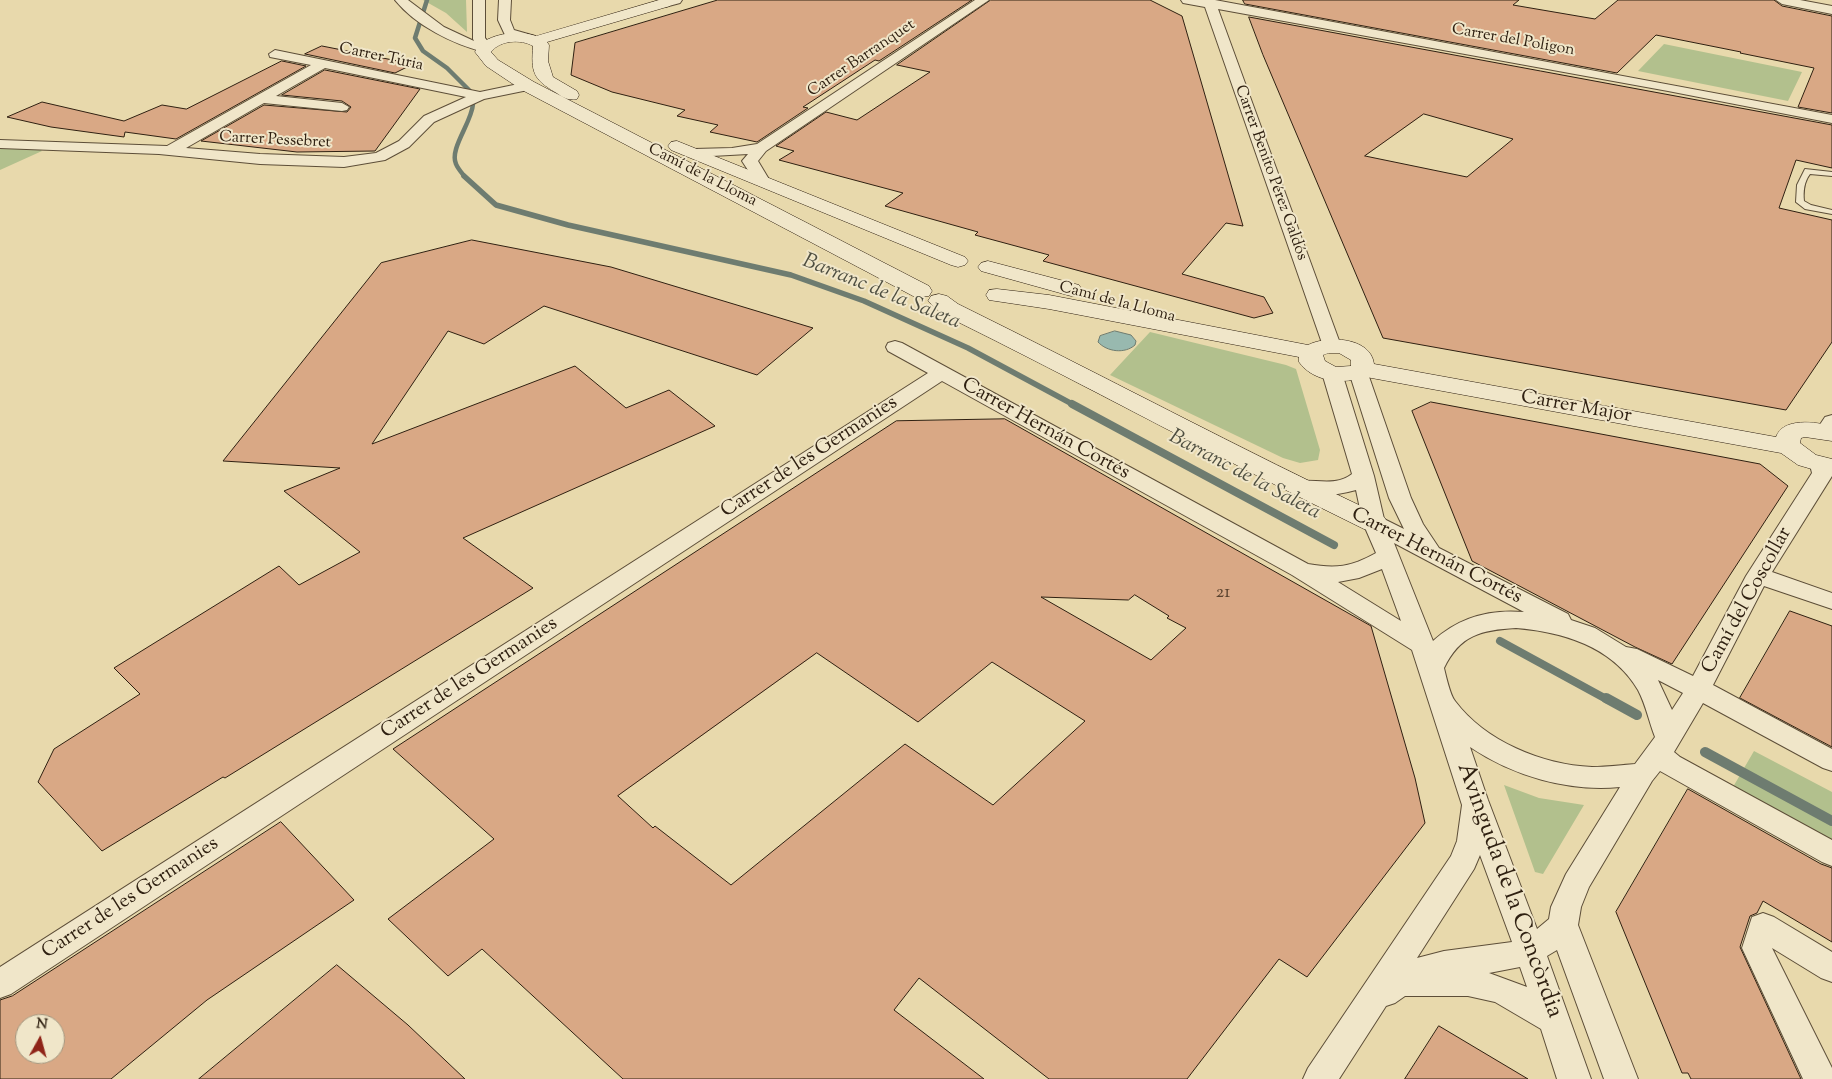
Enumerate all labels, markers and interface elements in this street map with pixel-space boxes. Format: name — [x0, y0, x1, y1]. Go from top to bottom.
street label: Carrer Barranquet — [805, 16, 919, 102]
street label: Carrer del Poligon — [1450, 21, 1576, 61]
street label: Carrer Túria — [337, 40, 425, 76]
street label: Carrer Benito Pérez Galdós — [1229, 83, 1311, 263]
street label: Carrer Pessebret — [219, 128, 331, 154]
street label: Camí de la Lloma — [644, 140, 760, 212]
water label: Barranc de la Saleta — [798, 250, 964, 336]
street label: Camí de la Lloma — [1057, 278, 1177, 328]
street label: Carrer Hernán Cortés — [957, 374, 1133, 486]
street label: Carrer Major — [1519, 386, 1633, 430]
street label: Carrer de les Germanies — [717, 392, 903, 524]
water label: Barranc de la Saleta — [1164, 425, 1324, 527]
street label: Carrer Hernán Cortés — [1347, 503, 1525, 611]
street label: Camí del Coscollar — [1698, 524, 1798, 678]
house number: 21 — [1216, 583, 1230, 605]
street label: Carrer de les Germanies — [377, 613, 563, 745]
street label: Avinguda de la Concòrdia — [1448, 759, 1568, 1023]
street label: Carrer de les Germanies — [38, 833, 224, 965]
north arrow — [15, 1014, 65, 1064]
text: N — [35, 1014, 48, 1036]

